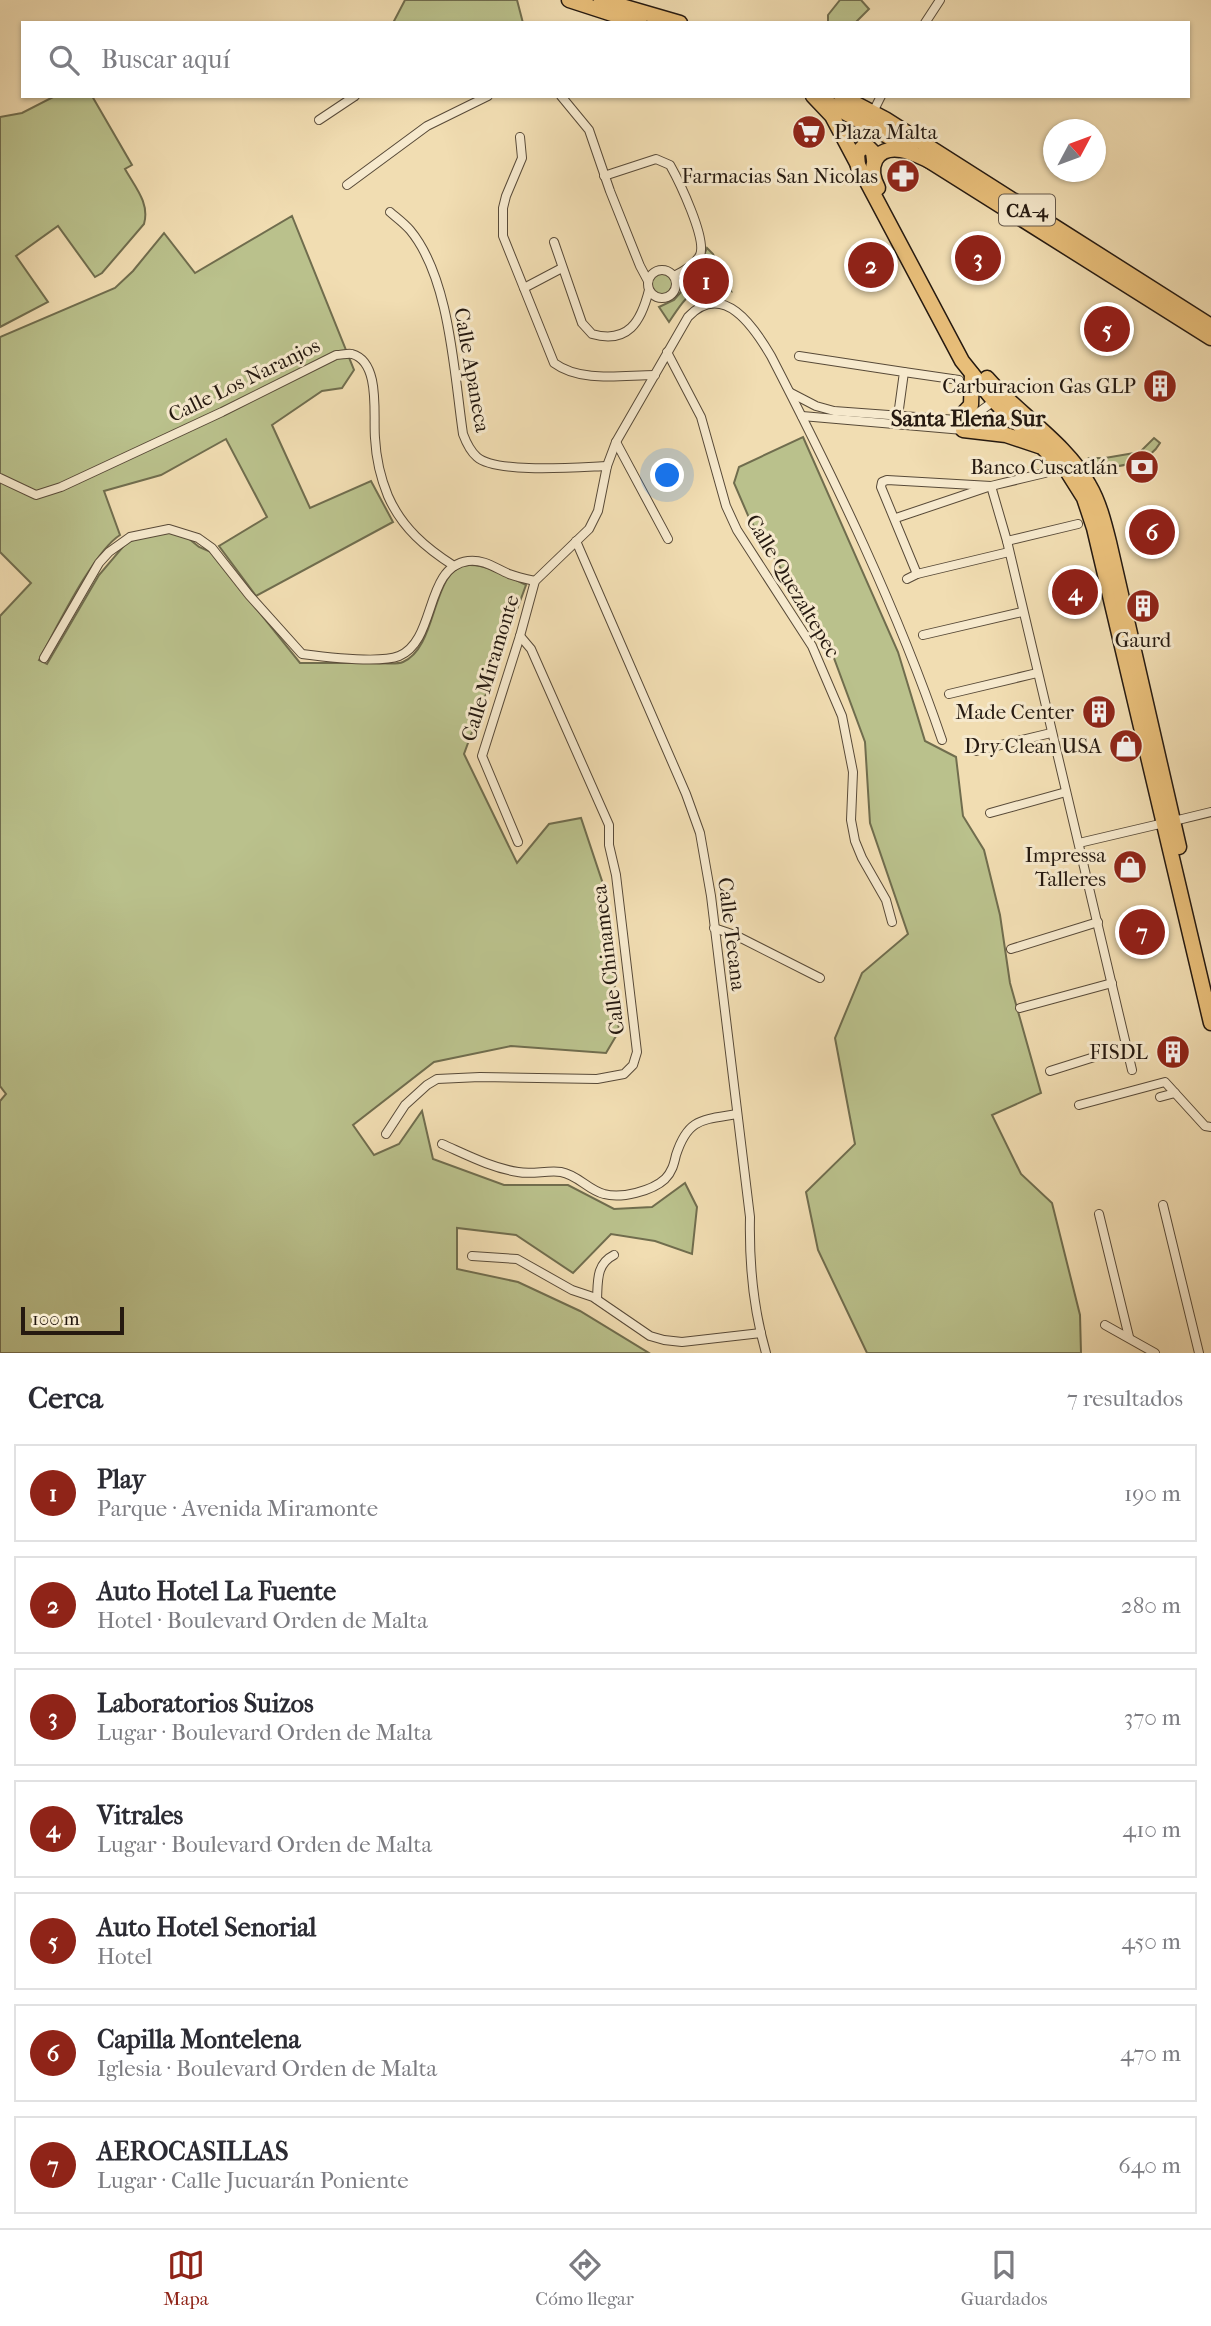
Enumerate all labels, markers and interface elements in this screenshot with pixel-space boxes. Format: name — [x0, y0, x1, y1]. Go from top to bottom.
search box — [21, 21, 1190, 98]
icon: search — [45, 41, 83, 79]
text: Buscar aquí — [101, 44, 230, 75]
supermarket icon: Plaza Malta — [790, 113, 828, 151]
north arrow — [1043, 119, 1106, 182]
place label: Plaza Malta — [834, 120, 938, 144]
pharmacy icon: Farmacias San Nicolas — [884, 157, 922, 195]
place label: Farmacias San Nicolas — [682, 164, 878, 188]
road number: CA-4 — [999, 194, 1055, 226]
pin: 3 — [955, 232, 1001, 284]
pin: 2 — [848, 239, 894, 291]
pin: 1 — [683, 255, 729, 307]
pin: 5 — [1084, 303, 1130, 355]
street label: Calle Apaneca — [449, 306, 495, 435]
street label: Calle Los Naranjos — [164, 333, 324, 427]
building icon: Carburacion Gas GLP — [1141, 367, 1179, 405]
place label: Carburacion Gas GLP — [942, 374, 1136, 398]
district label: Santa Elena Sur — [891, 405, 1047, 432]
bank icon: Banco Cuscatlán — [1123, 448, 1161, 486]
place label: Banco Cuscatlán — [970, 455, 1118, 479]
your location — [650, 458, 684, 492]
pin: 6 — [1129, 506, 1175, 558]
street label: Calle Quezaltepec — [741, 510, 845, 662]
pin: 4 — [1052, 566, 1098, 618]
building icon: Gaurd — [1124, 587, 1162, 625]
street label: Calle Miramonte — [456, 592, 524, 744]
place label: Gaurd — [1115, 628, 1172, 652]
building icon: Made Center — [1080, 693, 1118, 731]
place label: Made Center — [955, 700, 1074, 724]
shop icon: Dry Clean USA — [1107, 727, 1145, 765]
place label: Dry Clean USA — [964, 734, 1102, 758]
place label: Impressa Talleres — [1025, 843, 1106, 891]
shop icon: Impressa Talleres — [1111, 848, 1149, 886]
street label: Calle Tecana — [713, 876, 751, 992]
street label: Calle Chinameca — [587, 883, 629, 1036]
pin: 7 — [1119, 906, 1165, 958]
building icon: FISDL — [1154, 1033, 1192, 1071]
place label: FISDL — [1089, 1040, 1148, 1064]
scale bar — [21, 1304, 124, 1336]
text: 100 m — [32, 1308, 80, 1330]
text: Cerca — [28, 1381, 103, 1416]
text: 7 resultados — [1067, 1385, 1183, 1412]
text: Play — [97, 1464, 145, 1495]
text: 1 — [49, 1480, 57, 1507]
text: 190 m — [1124, 1480, 1181, 1507]
text: Parque · Avenida Miramonte — [97, 1495, 378, 1522]
text: Auto Hotel La Fuente — [97, 1576, 336, 1607]
text: 2 — [47, 1592, 59, 1619]
text: 280 m — [1121, 1592, 1181, 1619]
text: Hotel · Boulevard Orden de Malta — [97, 1607, 428, 1634]
text: Laboratorios Suizos — [97, 1688, 314, 1719]
text: 3 — [48, 1704, 58, 1731]
text: 370 m — [1124, 1704, 1181, 1731]
text: Lugar · Boulevard Orden de Malta — [97, 1719, 432, 1746]
text: Vitrales — [97, 1800, 183, 1831]
text: 4 — [46, 1816, 60, 1843]
text: 410 m — [1123, 1816, 1181, 1843]
text: Lugar · Boulevard Orden de Malta — [97, 1831, 432, 1858]
text: Auto Hotel Senorial — [97, 1912, 317, 1943]
text: 5 — [48, 1928, 58, 1955]
text: 450 m — [1121, 1928, 1181, 1955]
text: Hotel — [97, 1943, 152, 1970]
text: Capilla Montelena — [97, 2024, 301, 2055]
text: 6 — [47, 2040, 59, 2067]
text: 470 m — [1120, 2040, 1181, 2067]
text: Iglesia · Boulevard Orden de Malta — [97, 2055, 437, 2082]
text: AEROCASILLAS — [97, 2136, 288, 2167]
text: 7 — [47, 2152, 59, 2179]
text: 640 m — [1118, 2152, 1181, 2179]
text: Lugar · Calle Jucuarán Poniente — [97, 2167, 409, 2194]
tab: Mapa — [163, 2246, 209, 2310]
tab: Cómo llegar — [535, 2246, 634, 2310]
tab: Guardados — [961, 2246, 1048, 2310]

